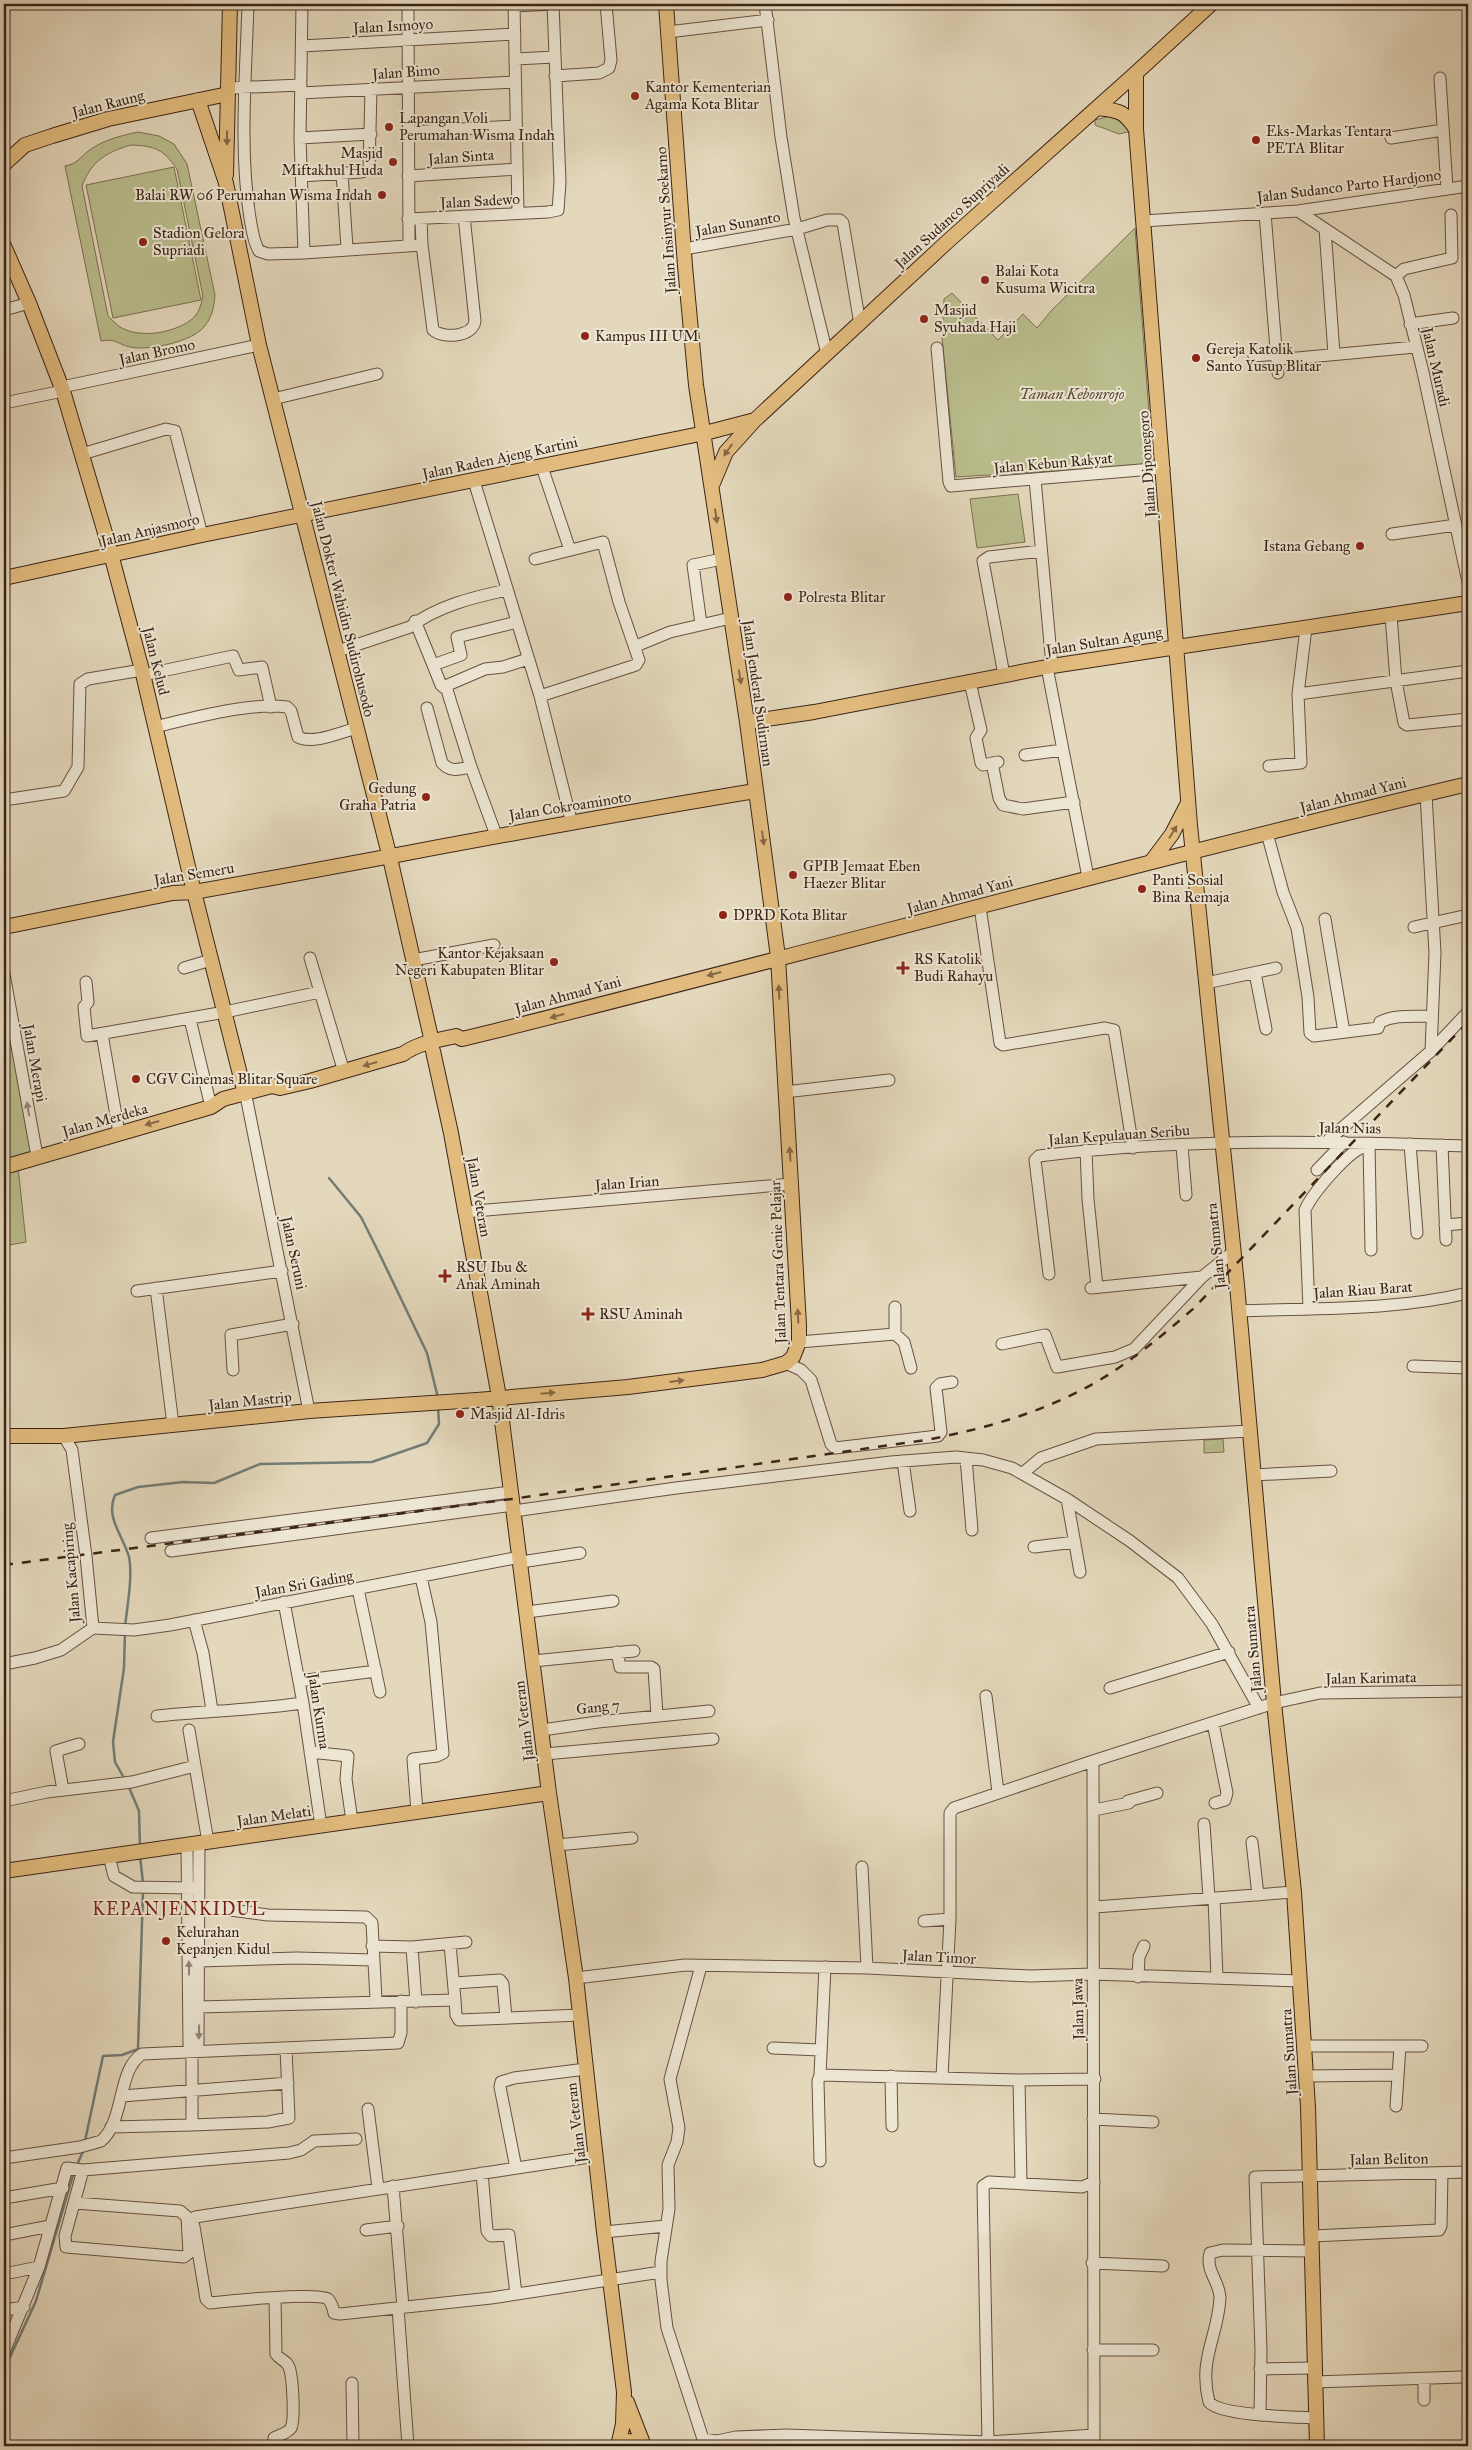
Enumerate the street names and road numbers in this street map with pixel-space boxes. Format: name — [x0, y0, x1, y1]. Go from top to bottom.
street label: Jalan Ismoyo — [350, 15, 434, 38]
street label: Jalan Bimo — [369, 61, 441, 84]
street label: Jalan Raung — [68, 86, 147, 123]
street label: Jalan Sinta — [425, 146, 495, 169]
street label: Jalan Insinyur Soekarno — [652, 146, 681, 296]
street label: Jalan Sudanco Supriyadi — [889, 160, 1014, 274]
street label: Jalan Sudanco Parto Hardjono — [1254, 166, 1443, 207]
street label: Jalan Sadewo — [438, 190, 521, 213]
street label: Jalan Sunanto — [692, 208, 782, 242]
street label: Jalan Muradi — [1417, 324, 1454, 409]
street label: Jalan Bromo — [115, 335, 197, 370]
street label: Jalan Diponegoro — [1134, 410, 1161, 520]
street label: Jalan Raden Ajeng Kartini — [419, 433, 580, 485]
street label: Jalan Kebun Rakyat — [991, 449, 1114, 478]
street label: Jalan Dokter Wahidin Sudirohusodo — [306, 497, 379, 719]
street label: Jalan Anjasmoro — [97, 510, 202, 552]
street label: Jalan Jenderal Sudirman — [738, 617, 777, 768]
street label: Jalan Kelud — [137, 623, 173, 698]
street label: Jalan Sultan Agung — [1042, 623, 1165, 660]
street label: Jalan Ahmad Yani — [1296, 773, 1408, 818]
street label: Jalan Cokroaminoto — [506, 787, 633, 826]
street label: Jalan Semeru — [151, 859, 236, 891]
street label: Jalan Ahmad Yani — [903, 872, 1015, 919]
street label: Jalan Ahmad Yani — [511, 972, 623, 1019]
street label: Jalan Merapi — [18, 1021, 51, 1104]
street label: Jalan Merdeka — [58, 1099, 151, 1142]
street label: Jalan Nias — [1317, 1118, 1381, 1139]
street label: Jalan Kepulauan Seribu — [1046, 1121, 1190, 1150]
street label: Jalan Veteran — [462, 1154, 495, 1239]
street label: Jalan Irian — [592, 1172, 660, 1195]
street label: Jalan Tentara Genie Pelajar — [766, 1180, 791, 1346]
street label: Jalan Sumatra — [1202, 1201, 1231, 1292]
street label: Jalan Seruni — [276, 1213, 311, 1292]
street label: Jalan Riau Barat — [1311, 1278, 1414, 1304]
street label: Jalan Mastrip — [205, 1388, 293, 1416]
street label: Jalan Kacapiring — [58, 1521, 85, 1626]
street label: Jalan Sri Gading — [251, 1566, 356, 1603]
street label: Jalan Sumatra — [1240, 1604, 1267, 1695]
street label: Jalan Karimata — [1323, 1668, 1417, 1689]
street label: Jalan Kurma — [303, 1670, 334, 1751]
street label: Jalan Veteran — [510, 1680, 539, 1764]
street label: Gang 7 — [575, 1696, 621, 1718]
street label: Jalan Melati — [234, 1802, 313, 1831]
street label: Jalan Timor — [900, 1946, 977, 1969]
street label: Jalan Jawa — [1068, 1977, 1089, 2042]
street label: Jalan Sumatra — [1277, 2007, 1302, 2098]
street label: Jalan Veteran — [562, 2082, 591, 2166]
street label: Jalan Beliton — [1347, 2149, 1429, 2170]

